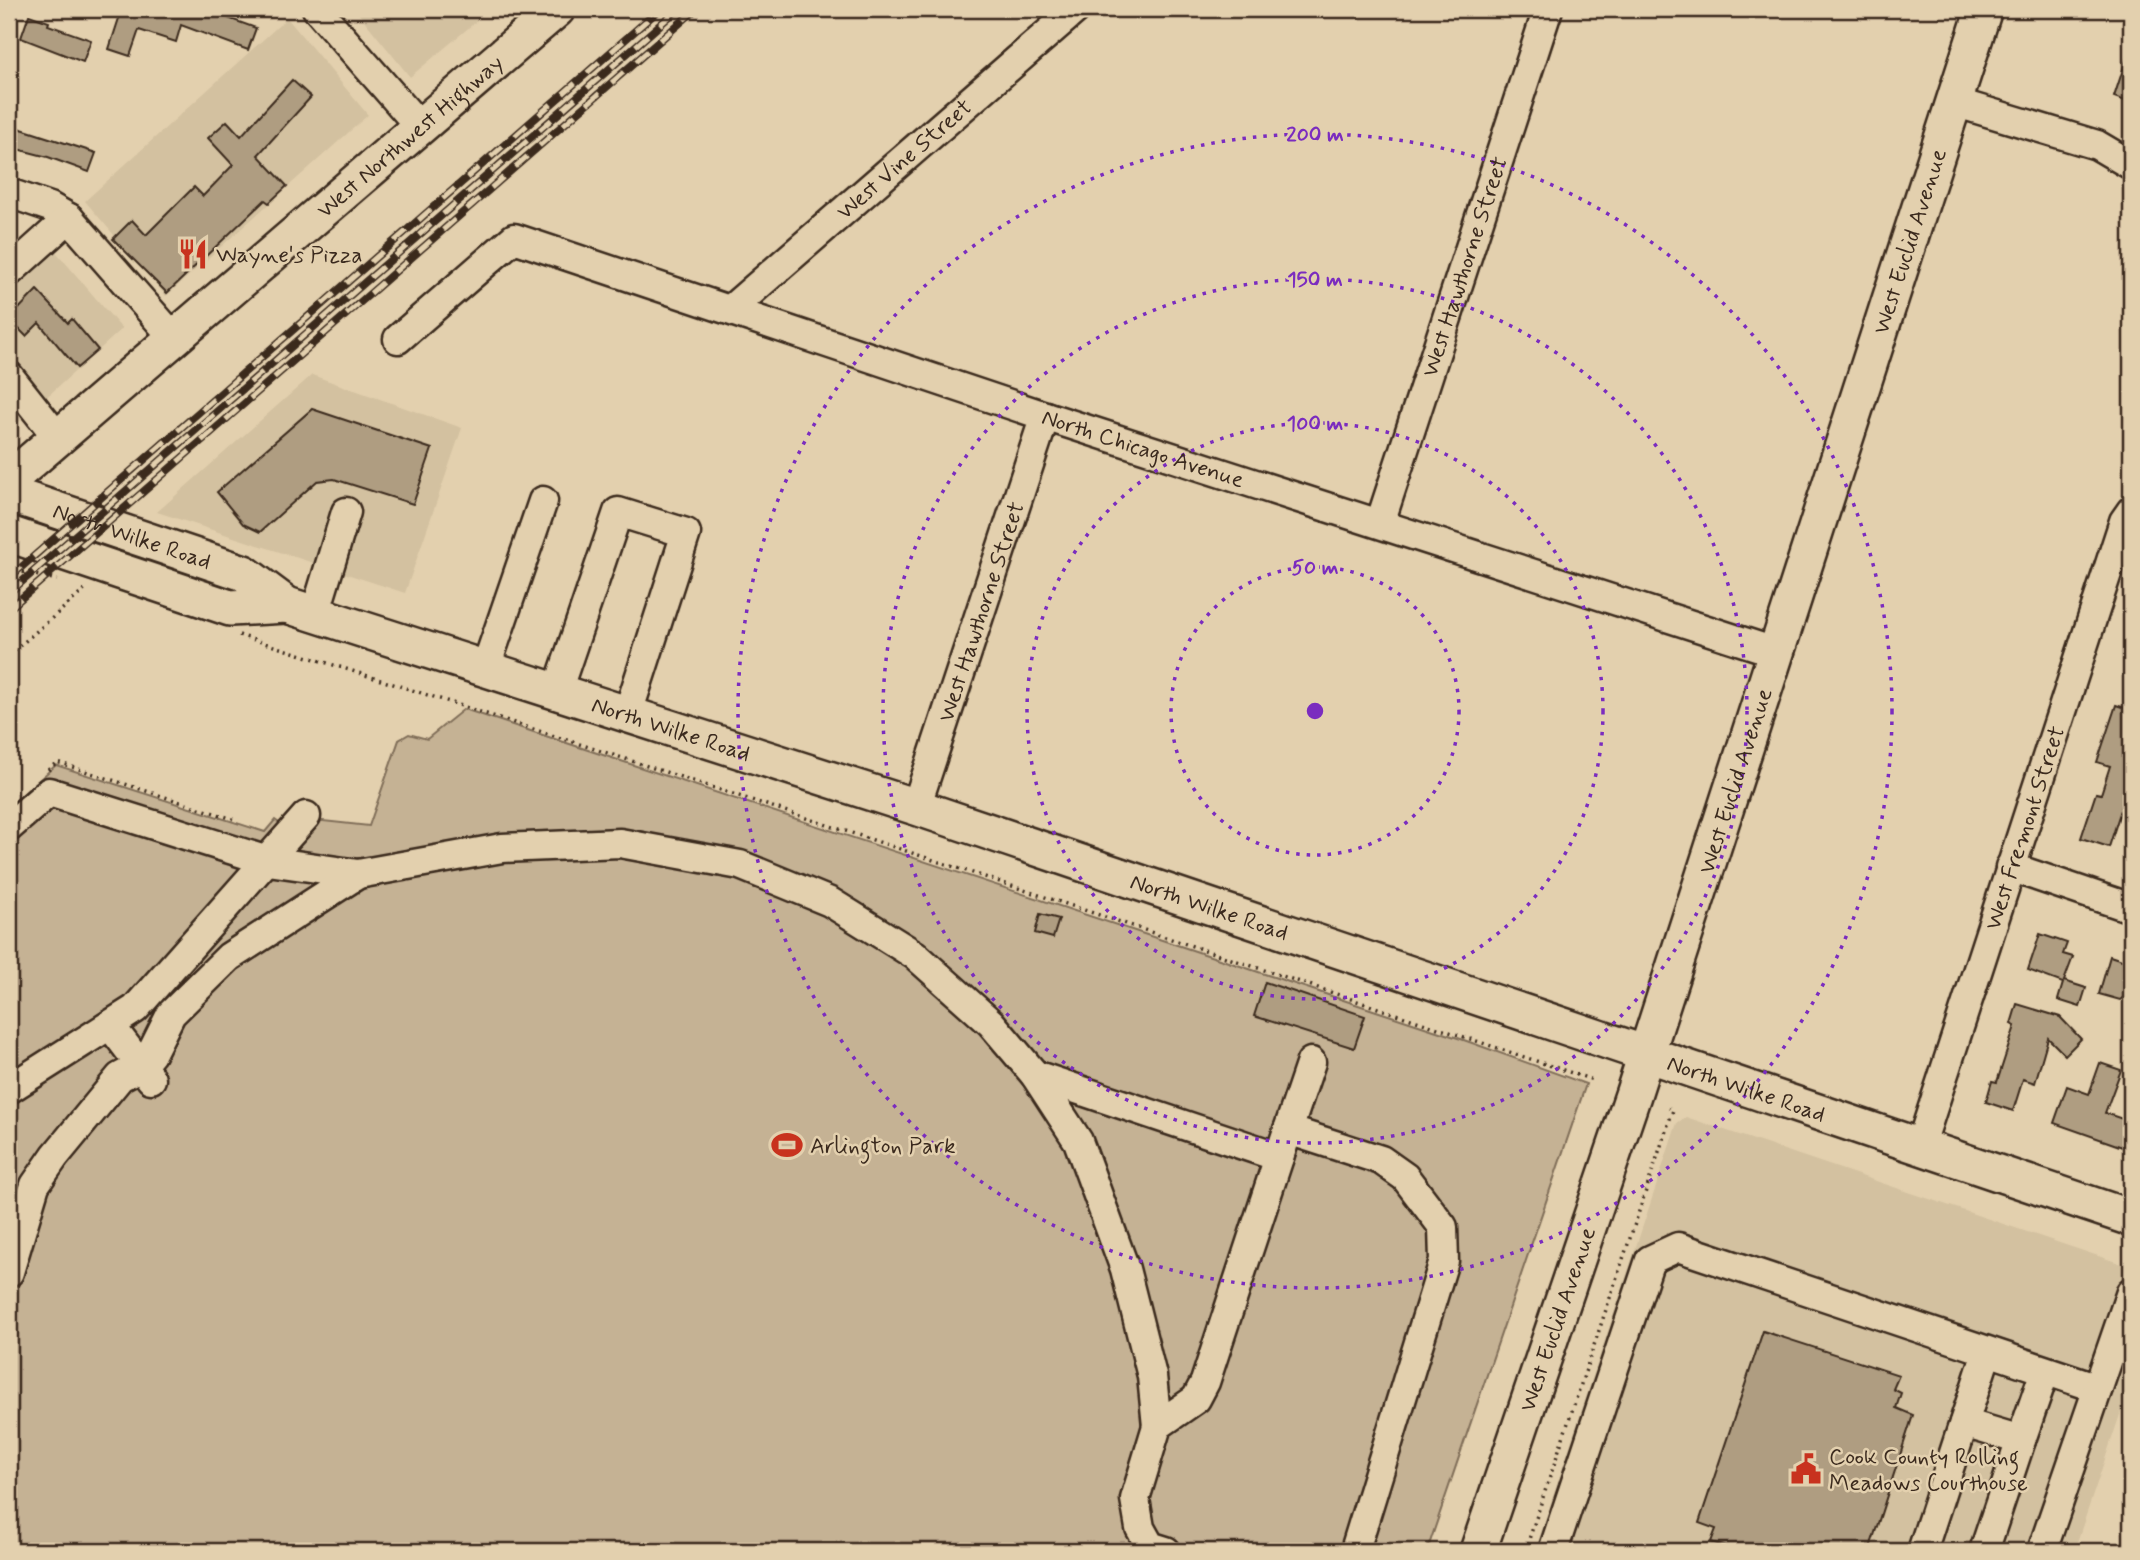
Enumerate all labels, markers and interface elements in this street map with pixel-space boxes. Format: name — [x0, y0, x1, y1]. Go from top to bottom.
street label: West Northwest Highway — [311, 49, 510, 226]
street label: West Vine Street — [831, 93, 979, 227]
text: 200 m — [1286, 121, 1344, 149]
street label: West Euclid Avenue — [1867, 145, 1955, 338]
street label: West Hawthorne Street — [1416, 153, 1516, 381]
restaurant icon: Wayne's Pizza — [176, 237, 210, 271]
place label: Wayne's Pizza — [216, 241, 363, 271]
text: 150 m — [1287, 266, 1343, 294]
street label: North Chicago Avenue — [1038, 403, 1247, 496]
text: 100 m — [1287, 410, 1343, 438]
street label: North Wilke Road — [49, 497, 215, 578]
street label: West Hawthorne Street — [932, 498, 1033, 726]
text: 50 m — [1292, 554, 1339, 582]
street label: West Euclid Avenue — [1693, 685, 1780, 878]
street label: North Wilke Road — [587, 691, 754, 770]
centre of rings — [1303, 699, 1327, 723]
street label: West Fremont Street — [1979, 722, 2073, 934]
street label: North Wilke Road — [1126, 868, 1292, 949]
street label: North Wilke Road — [1663, 1049, 1829, 1131]
sports icon: Arlington Park — [770, 1128, 804, 1162]
place label: Arlington Park — [810, 1132, 956, 1164]
street label: West Euclid Avenue — [1513, 1223, 1604, 1416]
place label: Cook County Rolling Meadows Courthouse — [1829, 1443, 2028, 1499]
public building icon: Cook County Rolling Meadows Courthouse — [1789, 1452, 1823, 1486]

